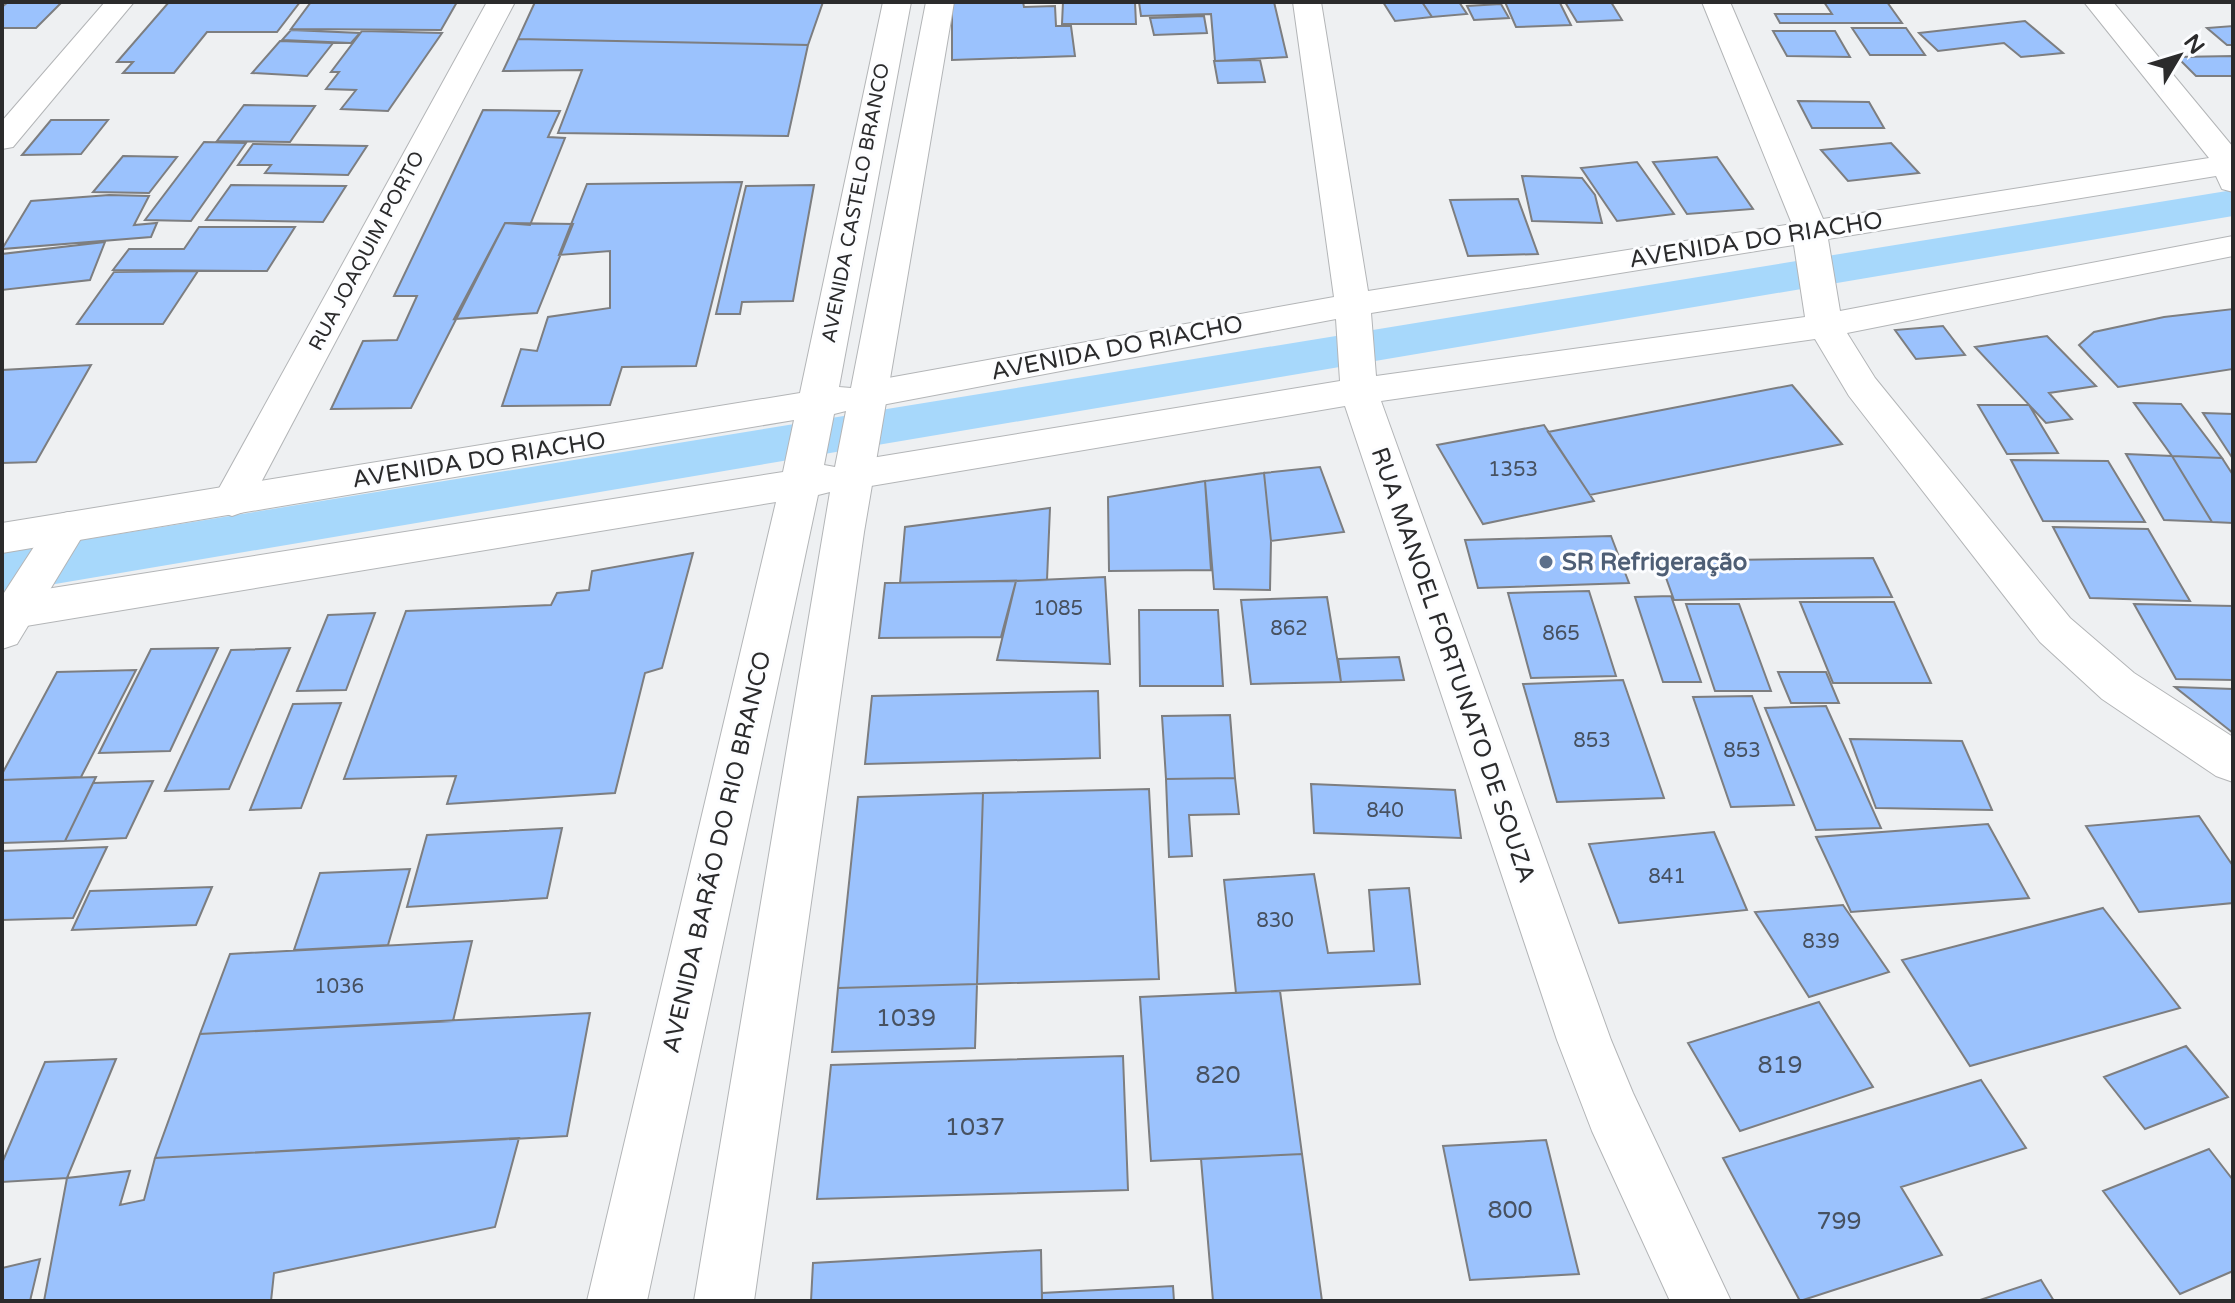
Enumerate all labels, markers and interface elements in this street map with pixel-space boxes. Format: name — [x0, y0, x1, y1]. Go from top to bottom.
north arrow — [2139, 16, 2219, 96]
text: N — [2178, 29, 2210, 59]
street label: AVENIDA CASTELO BRANCO — [817, 61, 895, 345]
street label: RUA JOAQUIM PORTO — [304, 147, 430, 355]
street label: AVENIDA DO RIACHO — [1627, 206, 1885, 274]
street label: AVENIDA DO RIACHO — [988, 309, 1246, 387]
street label: AVENIDA DO RIACHO — [350, 426, 608, 494]
street label: RUA MANOEL FORTUNATO DE SOUZA — [1365, 444, 1541, 886]
house number: 1353 — [1488, 458, 1538, 482]
place label: SR Refrigeração — [1562, 548, 1747, 577]
marker: SR Refrigeração — [1537, 553, 1555, 571]
house number: 1085 — [1033, 597, 1083, 621]
house number: 862 — [1270, 617, 1308, 641]
house number: 865 — [1542, 622, 1580, 646]
street label: AVENIDA BARÃO DO RIO BRANCO — [657, 648, 777, 1056]
house number: 853 — [1573, 729, 1611, 753]
house number: 853 — [1723, 739, 1761, 763]
house number: 840 — [1366, 799, 1404, 823]
house number: 841 — [1648, 865, 1686, 889]
house number: 830 — [1256, 909, 1294, 933]
house number: 839 — [1802, 930, 1840, 954]
house number: 1036 — [314, 975, 364, 999]
house number: 1039 — [876, 1004, 936, 1033]
house number: 819 — [1757, 1051, 1803, 1080]
house number: 820 — [1195, 1061, 1241, 1090]
house number: 1037 — [945, 1113, 1005, 1142]
house number: 800 — [1487, 1196, 1533, 1225]
house number: 799 — [1816, 1207, 1862, 1236]

